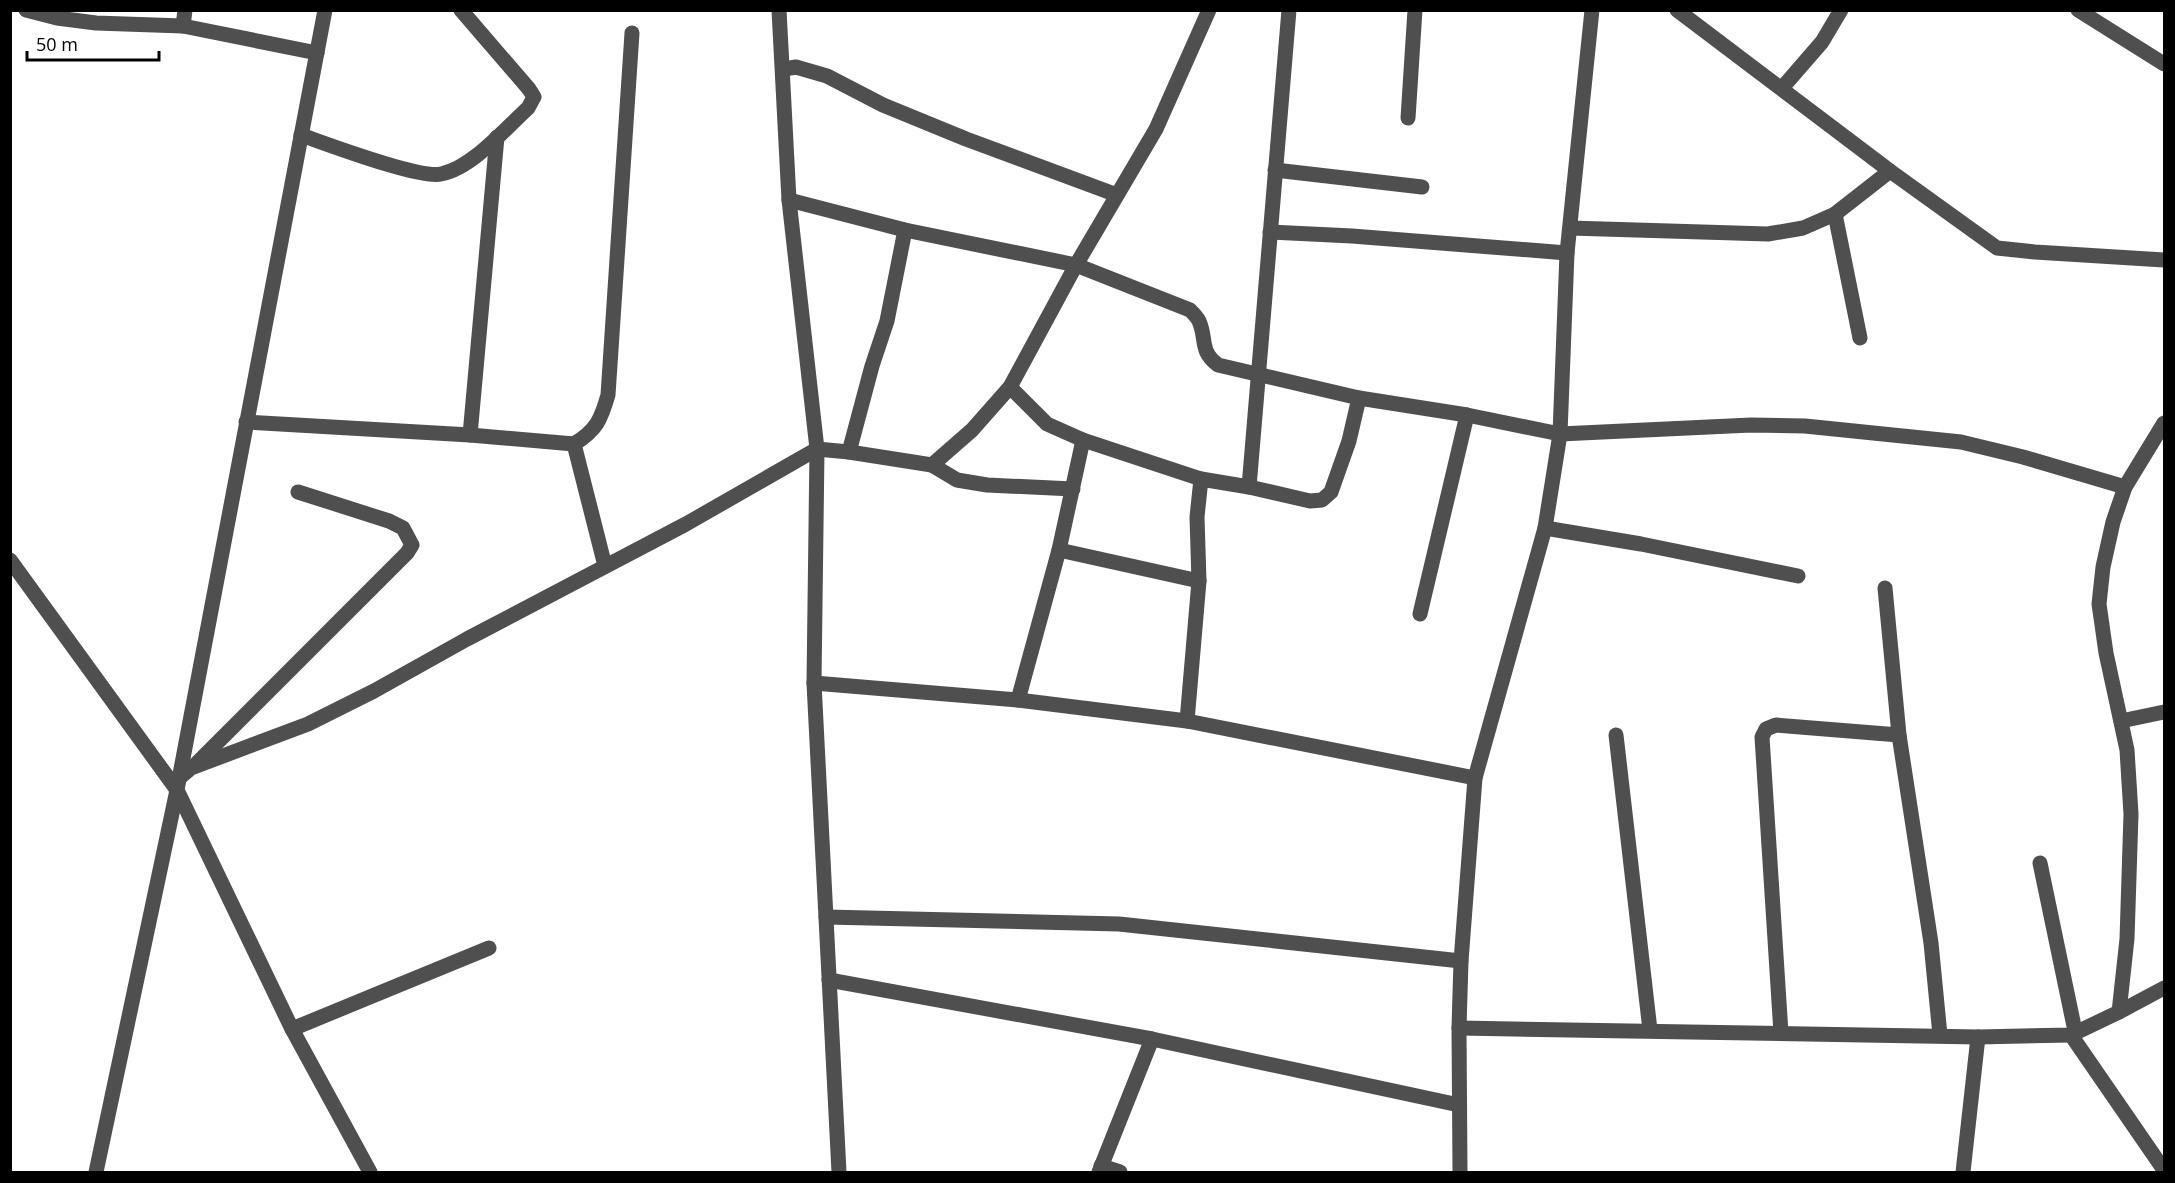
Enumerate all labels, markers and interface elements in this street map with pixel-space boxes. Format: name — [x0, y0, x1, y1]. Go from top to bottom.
scale bar — [27, 24, 159, 62]
text: 50 m — [36, 32, 78, 56]

